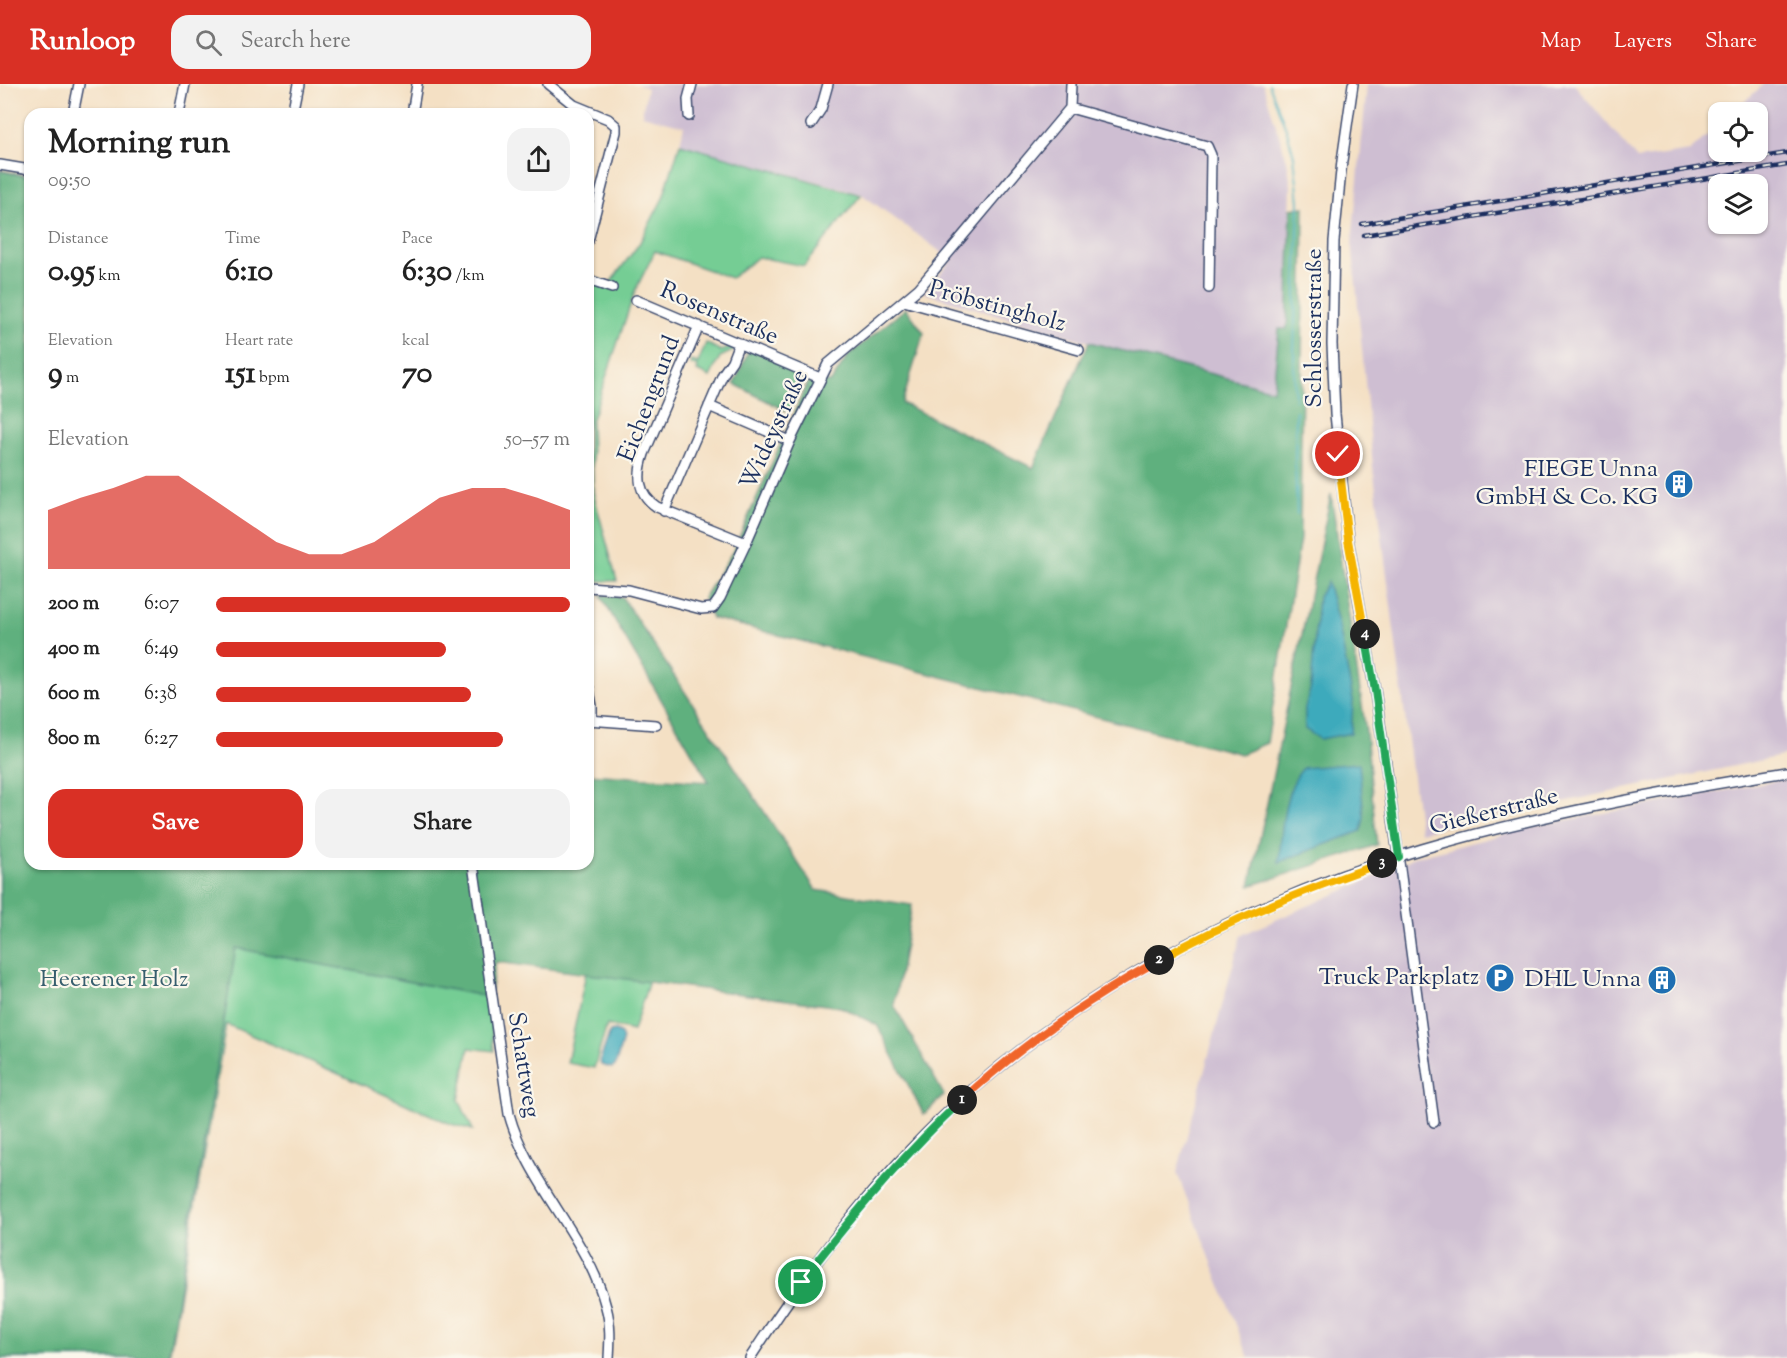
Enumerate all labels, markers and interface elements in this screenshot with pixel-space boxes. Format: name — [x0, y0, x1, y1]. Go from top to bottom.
search box — [171, 15, 591, 69]
text: Runloop — [30, 22, 135, 62]
icon: search — [192, 26, 225, 59]
text: Search here — [240, 26, 351, 58]
text: Map — [1541, 27, 1581, 57]
text: Layers — [1614, 27, 1672, 57]
text: Share — [1705, 27, 1757, 57]
map controls — [1708, 102, 1768, 234]
button: locate — [1708, 102, 1768, 162]
text: Morning run — [48, 120, 230, 168]
button: share — [507, 128, 570, 191]
text: 09:50 — [48, 167, 91, 196]
button: layers — [1708, 174, 1768, 234]
text: Distance — [48, 228, 108, 251]
text: Time — [225, 228, 261, 251]
text: Pace — [402, 228, 433, 251]
street label: Schlosserstraße — [1298, 248, 1332, 408]
text: 0.95 — [48, 251, 95, 294]
text: 6:10 — [225, 251, 273, 294]
text: 6:30 — [402, 251, 452, 294]
text: km — [95, 265, 121, 288]
text: /km — [452, 265, 484, 288]
street label: Pröbstingholz — [925, 272, 1069, 342]
street label: Rosenstraße — [654, 274, 784, 354]
text: Elevation — [48, 330, 113, 353]
text: Heart rate — [225, 330, 293, 353]
text: kcal — [402, 330, 430, 353]
street label: Eichengrund — [610, 330, 690, 467]
text: 9 — [48, 353, 63, 396]
text: 151 — [225, 353, 256, 396]
text: 70 — [402, 353, 432, 396]
street label: Wideystraße — [732, 364, 818, 496]
text: m — [63, 367, 79, 390]
text: bpm — [256, 367, 290, 390]
text: Elevation — [48, 426, 129, 455]
text: 50–57 m — [505, 426, 570, 455]
pin — [1312, 428, 1363, 479]
icon: check — [1321, 437, 1354, 470]
place label: FIEGE Unna GmbH & Co. KG — [1475, 453, 1658, 515]
building icon: FIEGE Unna GmbH & Co. KG — [1663, 468, 1695, 500]
text: 200 m — [48, 590, 99, 619]
text: 6:07 — [144, 590, 179, 619]
pin: 4 — [1350, 619, 1380, 649]
text: 4 — [1361, 622, 1369, 645]
text: 400 m — [48, 635, 100, 664]
text: 6:49 — [144, 635, 179, 664]
text: 600 m — [48, 680, 100, 709]
text: 6:38 — [144, 680, 177, 709]
text: 800 m — [48, 725, 100, 754]
text: 6:27 — [144, 725, 178, 754]
street label: Gießerstraße — [1426, 780, 1562, 844]
button: Save — [48, 789, 303, 858]
button: Share — [315, 789, 570, 858]
pin: 3 — [1367, 848, 1397, 878]
text: 3 — [1379, 851, 1385, 874]
pin: 2 — [1144, 945, 1174, 975]
text: 2 — [1155, 948, 1163, 971]
place label: Truck Parkplatz — [1319, 961, 1479, 995]
parking icon: Truck Parkplatz — [1484, 962, 1516, 994]
park label: Heerener Holz — [40, 963, 188, 997]
place label: DHL Unna — [1524, 963, 1641, 997]
building icon: DHL Unna — [1646, 964, 1678, 996]
street label: Schattweg — [498, 1010, 548, 1121]
pin: 1 — [947, 1085, 977, 1115]
text: 1 — [959, 1088, 965, 1111]
pin — [775, 1256, 826, 1307]
icon: arrive — [784, 1265, 817, 1298]

